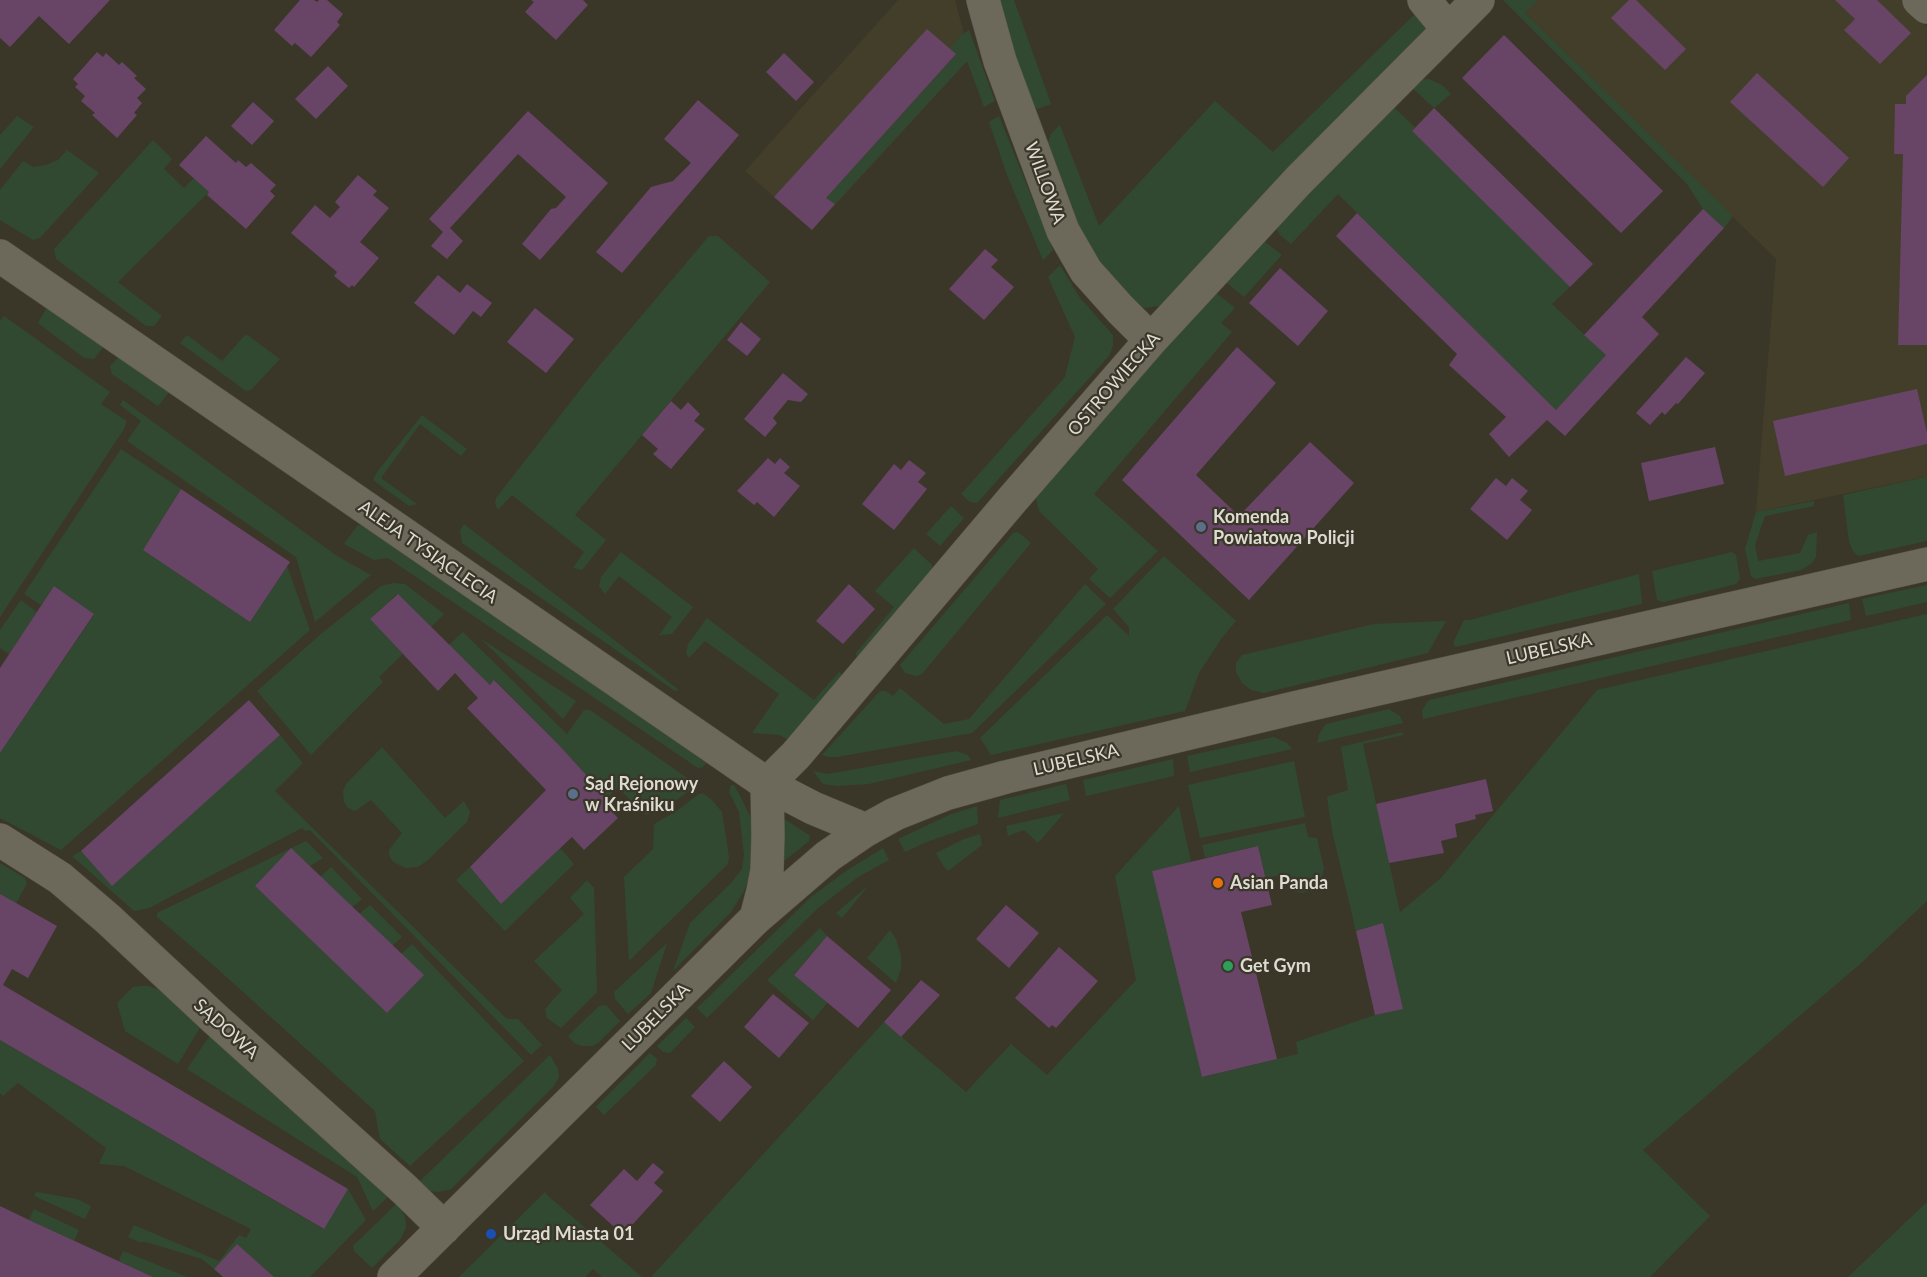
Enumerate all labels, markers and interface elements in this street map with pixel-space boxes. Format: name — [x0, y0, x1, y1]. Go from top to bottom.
street label: WILLOWA — [1020, 139, 1070, 227]
street label: OSTROWIECKA — [1063, 328, 1165, 440]
street label: ALEJA TYSIĄCLECIA — [354, 496, 502, 608]
place label: Komenda Powiatowa Policji — [1213, 506, 1355, 548]
marker: Komenda Powiatowa Policji — [1194, 520, 1208, 534]
street label: LUBELSKA — [1504, 629, 1594, 669]
street label: LUBELSKA — [1031, 740, 1121, 780]
place label: Sąd Rejonowy w Kraśniku — [585, 773, 698, 816]
marker: Sąd Rejonowy w Kraśniku — [566, 787, 580, 801]
place label: Asian Panda — [1230, 872, 1328, 894]
marker: Asian Panda — [1211, 876, 1225, 890]
place label: Get Gym — [1240, 955, 1311, 977]
marker: Get Gym — [1221, 959, 1235, 973]
street label: LUBELSKA — [618, 979, 694, 1055]
street label: SĄDOWA — [189, 994, 263, 1064]
place label: Urząd Miasta 01 — [503, 1223, 634, 1245]
marker: Urząd Miasta 01 — [484, 1227, 498, 1241]

